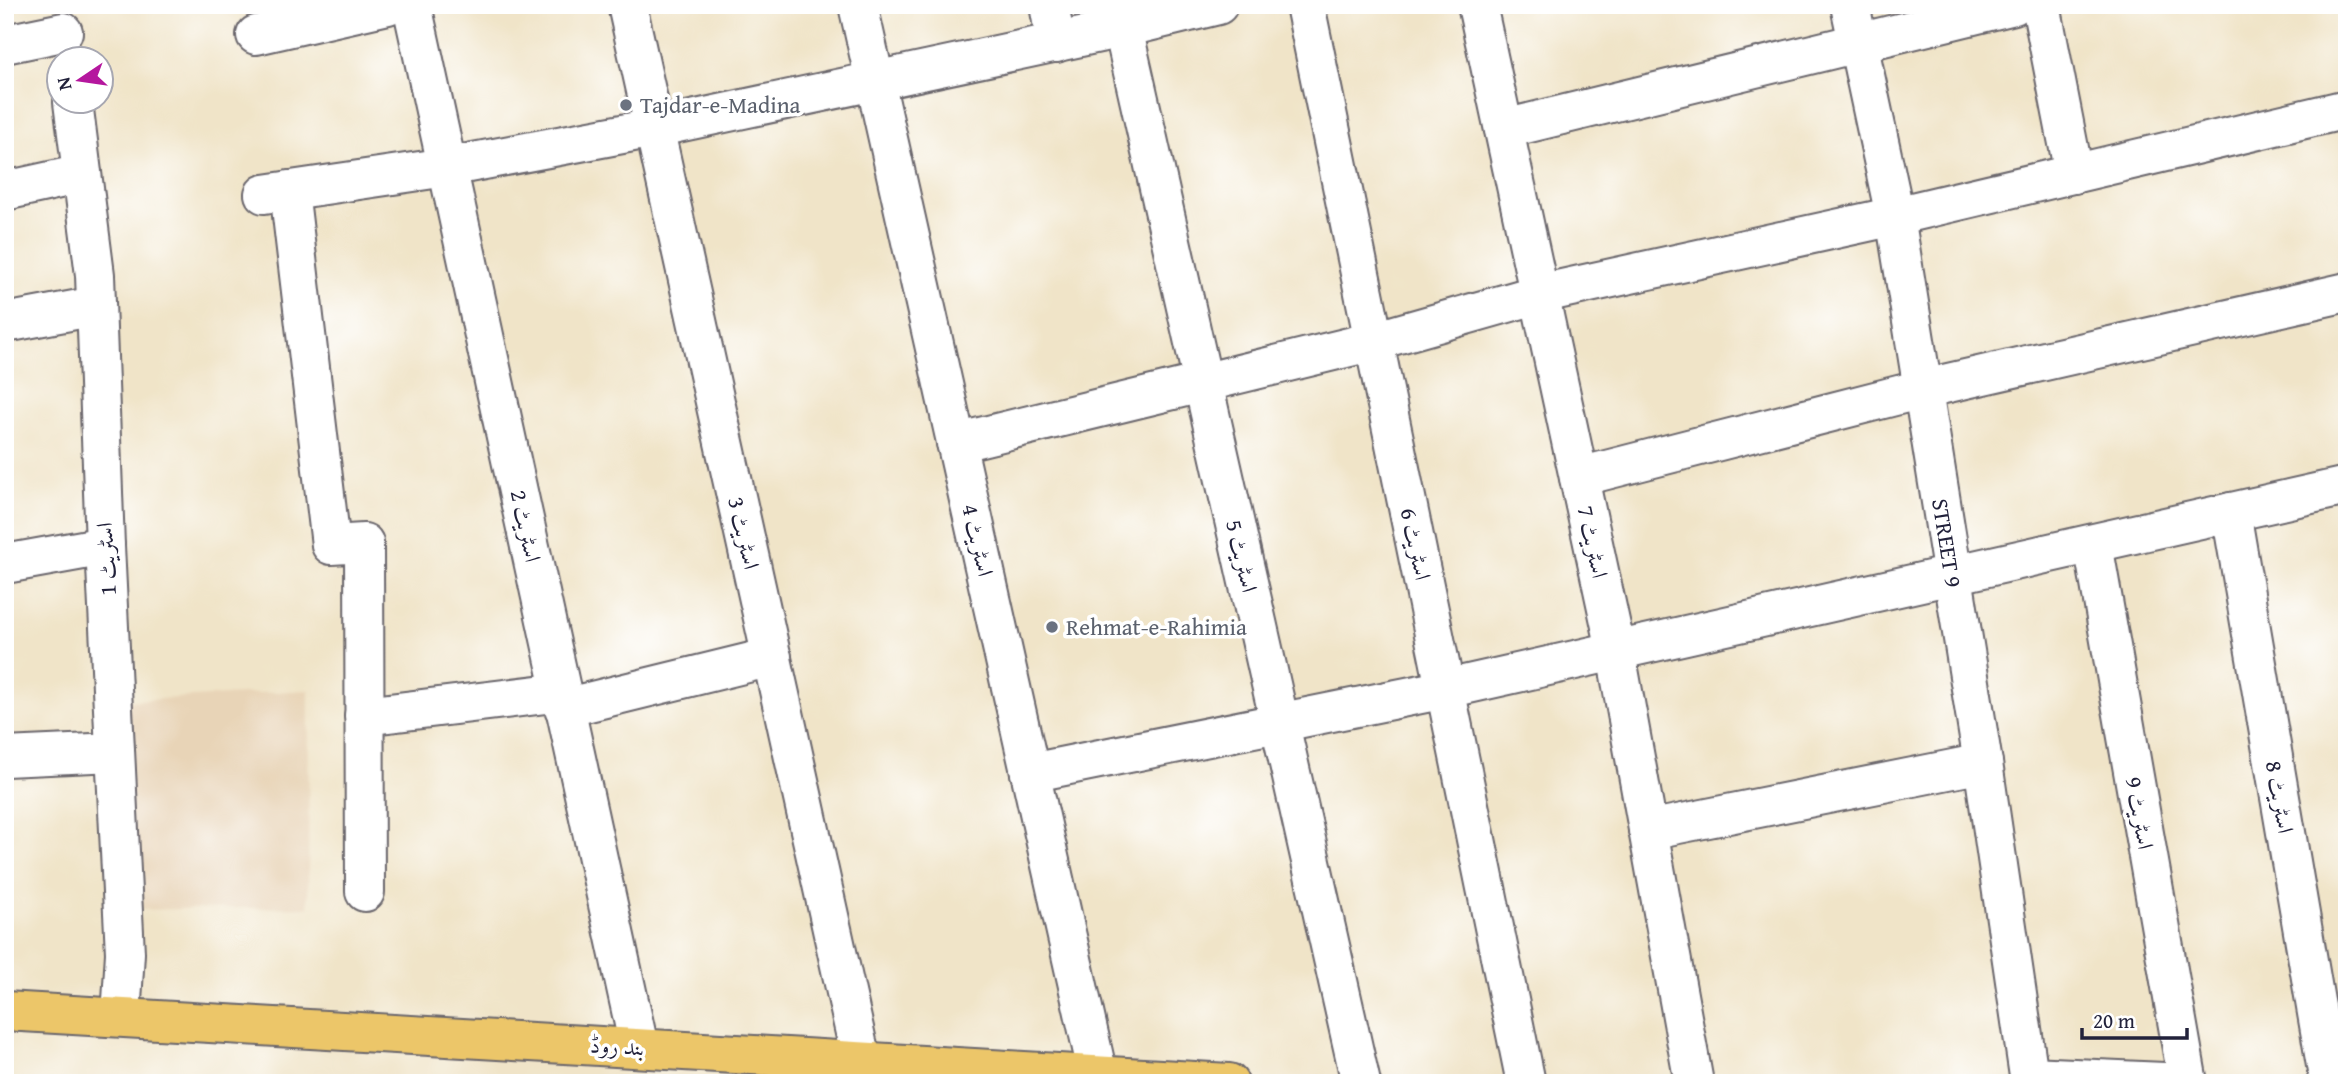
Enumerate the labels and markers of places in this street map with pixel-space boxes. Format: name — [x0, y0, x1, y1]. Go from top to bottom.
place label: Tajdar-e-Madina — [640, 88, 801, 121]
marker: Tajdar-e-Madina — [618, 97, 634, 113]
place label: Rehmat-e-Rahimia — [1066, 610, 1247, 643]
marker: Rehmat-e-Rahimia — [1044, 619, 1060, 635]

